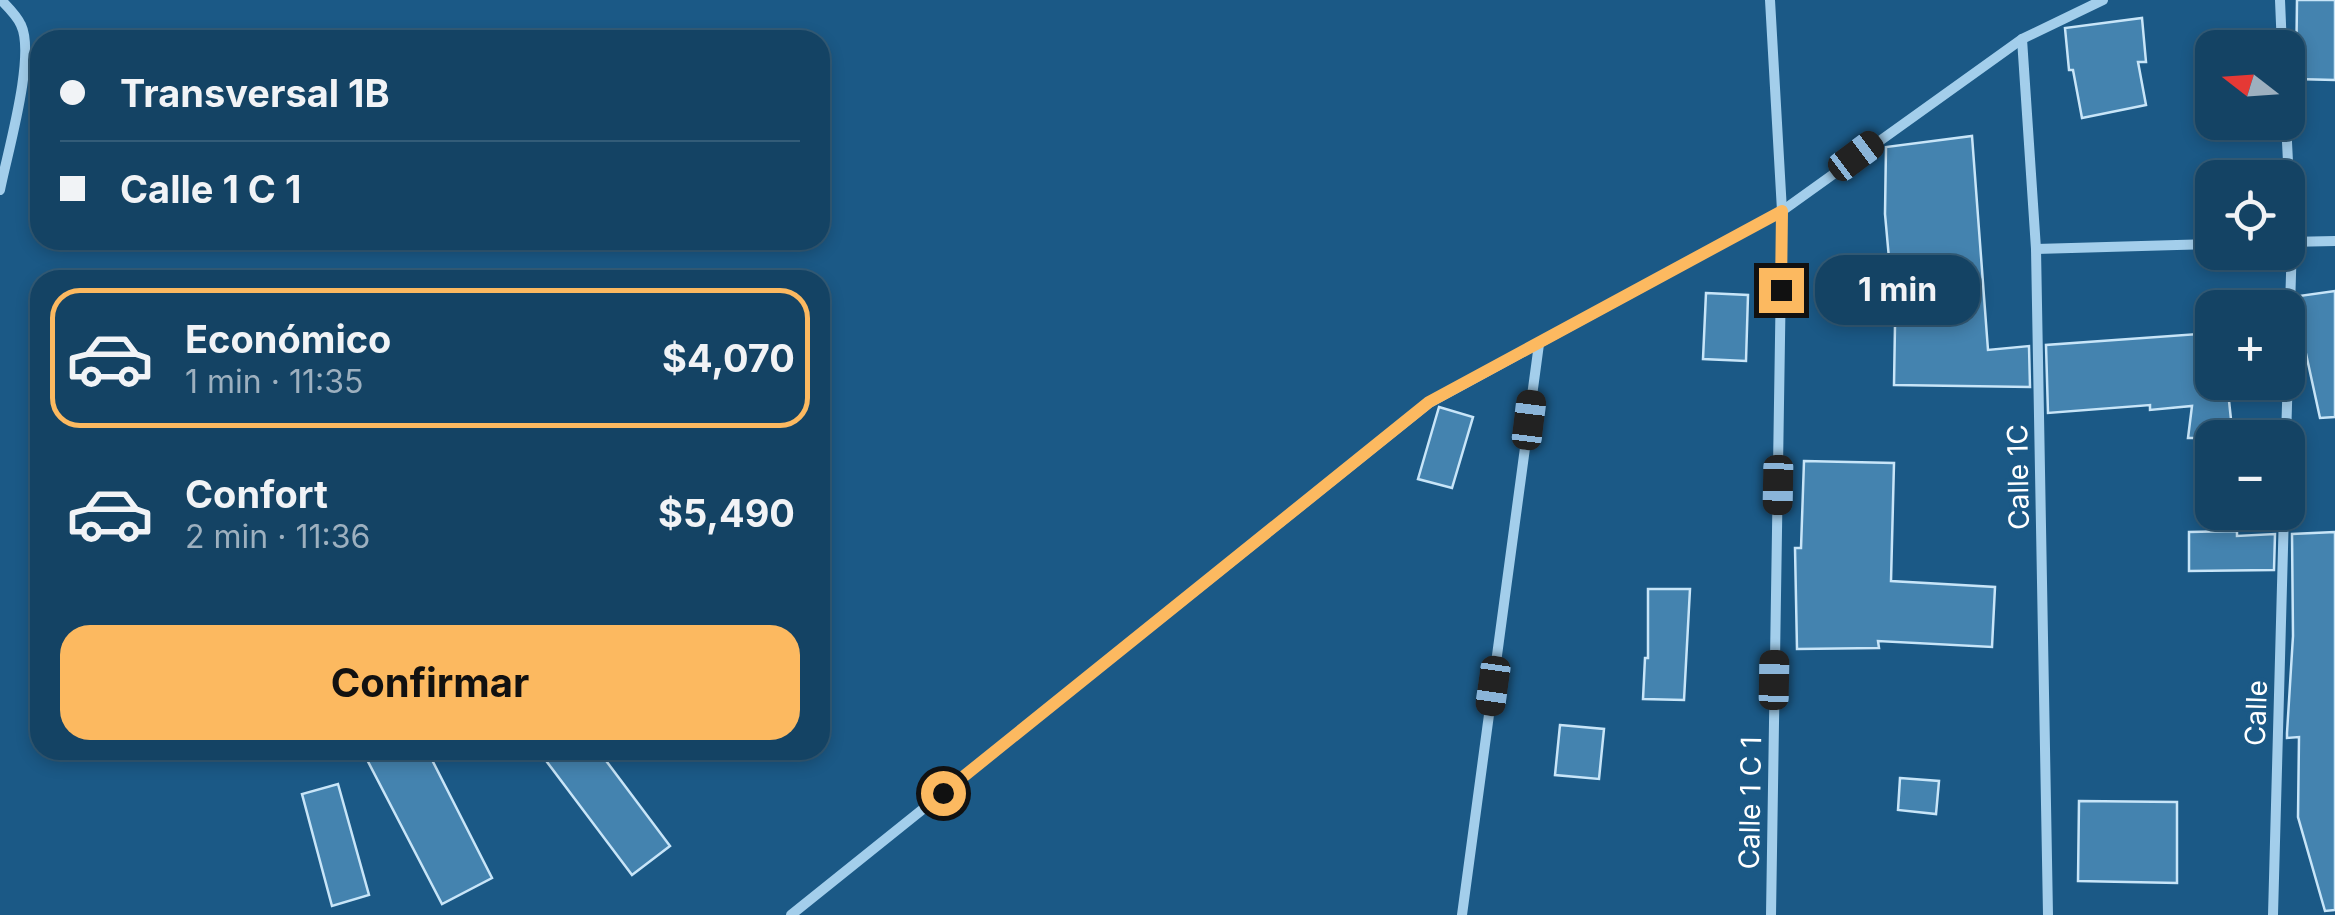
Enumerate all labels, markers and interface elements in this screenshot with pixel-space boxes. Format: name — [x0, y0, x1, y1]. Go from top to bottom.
north arrow — [2195, 30, 2305, 140]
map controls — [2195, 30, 2305, 530]
text: Transversal 1B — [120, 70, 390, 116]
car — [1823, 126, 1889, 186]
button: locate — [2195, 160, 2305, 270]
text: Calle 1 C 1 — [120, 166, 301, 212]
callout: 1 min — [1816, 255, 1981, 325]
route end — [1759, 268, 1804, 313]
text: 1 min — [1858, 270, 1937, 309]
button: + — [2195, 290, 2305, 400]
icon: car — [65, 313, 155, 403]
text: Económico — [185, 316, 391, 362]
text: $4,070 — [662, 335, 795, 381]
text: 1 min · 11:35 — [185, 362, 363, 401]
car — [1510, 388, 1548, 452]
button: − — [2195, 420, 2305, 530]
street label: Calle 1C — [2000, 424, 2036, 530]
car — [1762, 455, 1794, 515]
icon: car — [65, 468, 155, 558]
text: Confort — [185, 471, 328, 517]
text: $5,490 — [658, 490, 795, 536]
text: 2 min · 11:36 — [185, 517, 370, 556]
button: Confirmar — [60, 625, 800, 740]
car — [1758, 650, 1790, 710]
car — [1474, 654, 1512, 718]
street label: Calle — [2238, 679, 2274, 747]
street label: Calle 1 C 1 — [1732, 736, 1768, 870]
route start — [921, 771, 966, 816]

